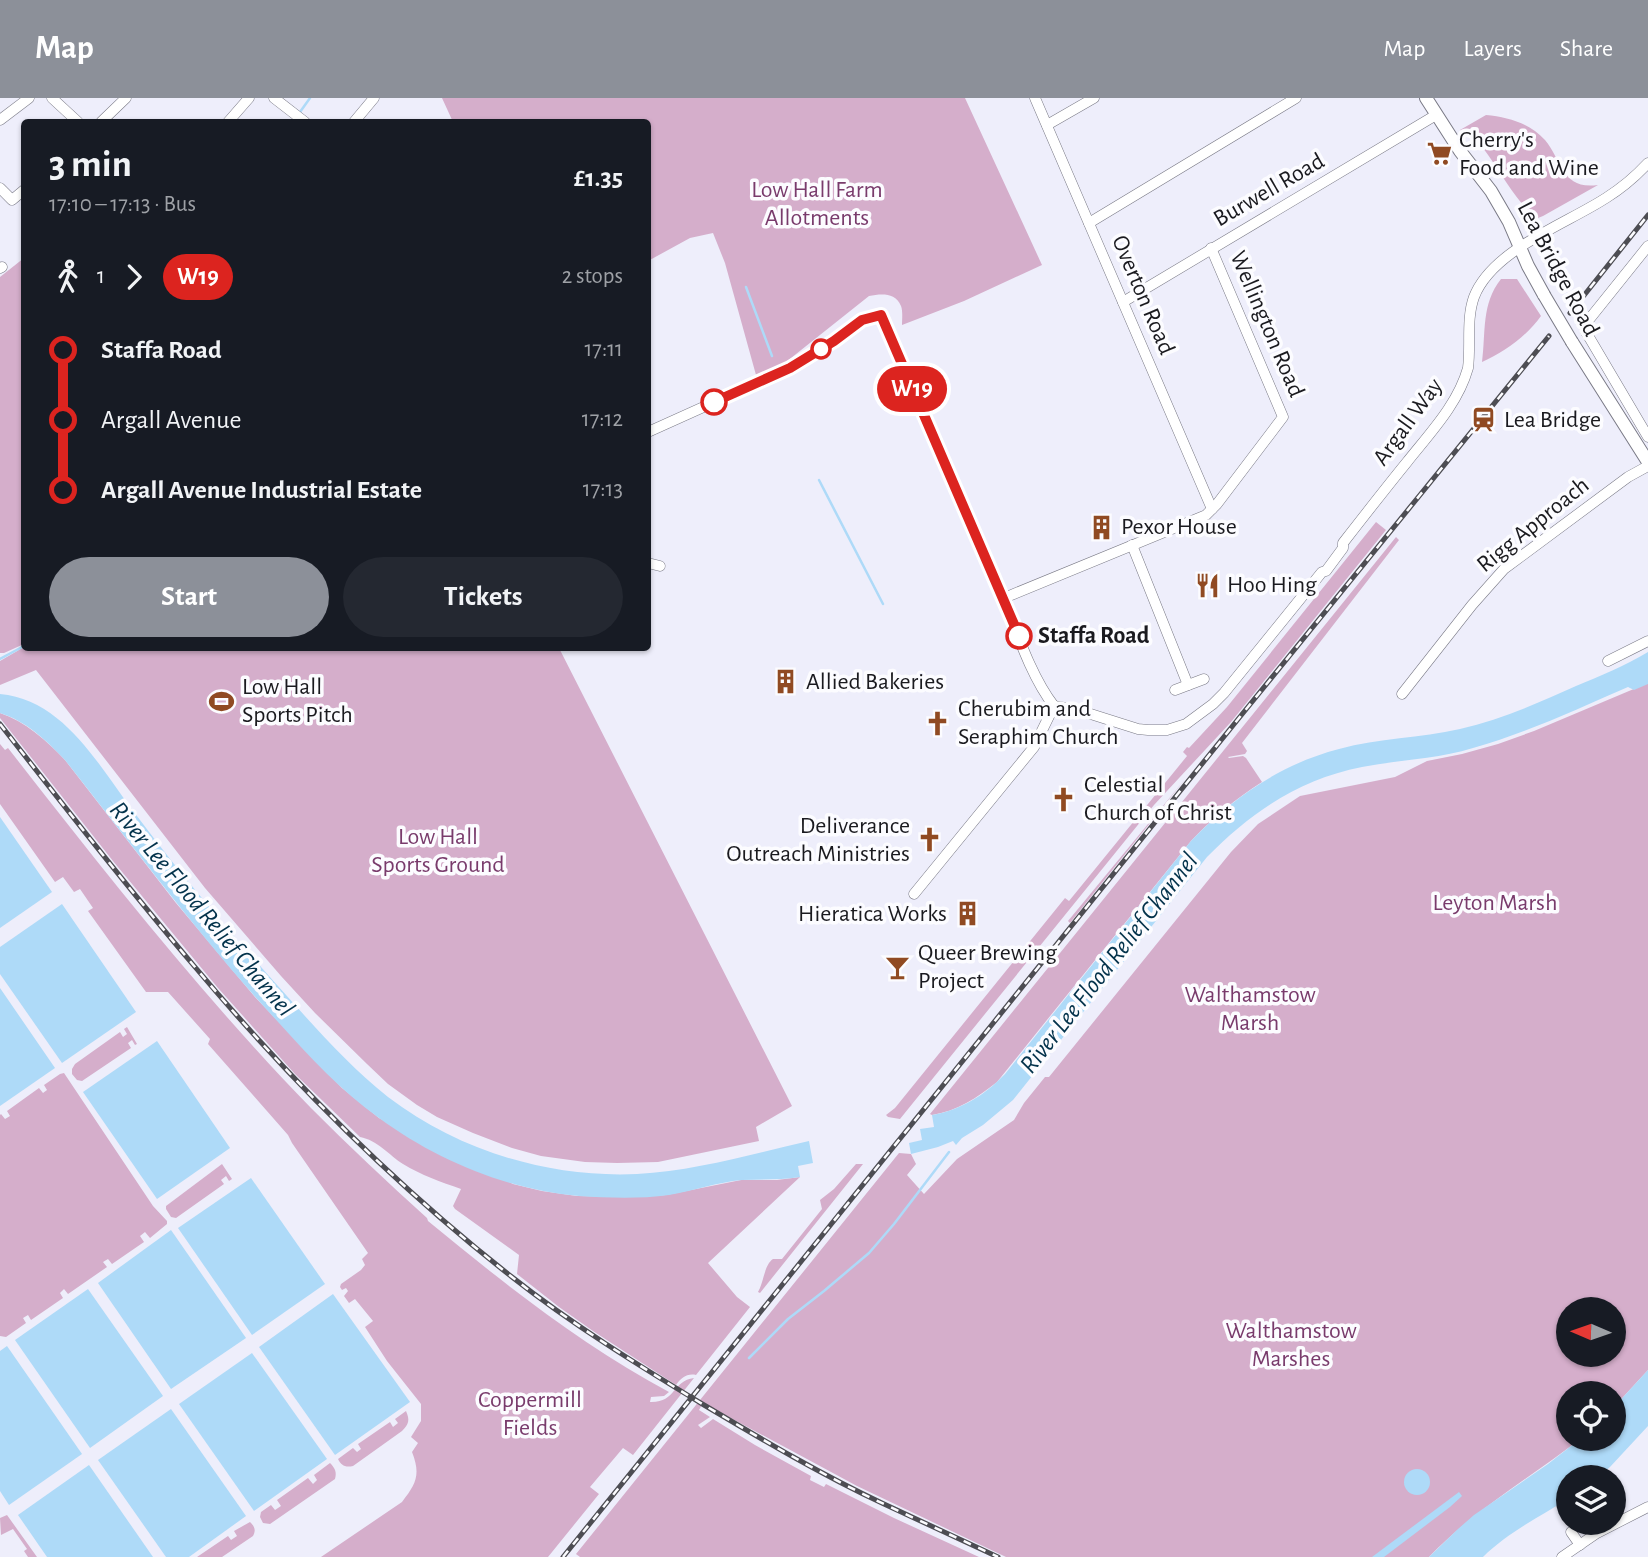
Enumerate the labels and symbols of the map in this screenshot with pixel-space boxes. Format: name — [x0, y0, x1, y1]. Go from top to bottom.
place label: Cherry's Food and Wine — [1459, 128, 1599, 180]
supermarket icon: Cherry's Food and Wine — [1425, 140, 1453, 168]
street label: Burwell Road — [1210, 149, 1328, 231]
park label: Low Hall Farm Allotments — [751, 178, 883, 230]
street label: Lea Bridge Road — [1512, 198, 1604, 340]
street label: Overton Road — [1107, 232, 1179, 358]
street label: Wellington Road — [1225, 247, 1309, 401]
unlabelled marker — [811, 339, 831, 359]
line badge: W19 — [872, 366, 952, 412]
street label: Argall Way — [1369, 374, 1447, 470]
unlabelled marker — [701, 389, 727, 415]
station icon: Lea Bridge — [1470, 406, 1498, 434]
place label: Lea Bridge — [1504, 408, 1601, 432]
street label: Rigg Approach — [1472, 473, 1594, 577]
building icon: Pexor House — [1087, 513, 1115, 541]
place label: Pexor House — [1121, 515, 1237, 539]
restaurant icon: Hoo Hing — [1193, 571, 1221, 599]
place label: Hoo Hing — [1227, 573, 1317, 597]
marker: Staffa Road — [1006, 623, 1032, 649]
place label: Staffa Road — [1038, 624, 1150, 648]
building icon: Allied Bakeries — [772, 668, 800, 696]
place label: Allied Bakeries — [806, 670, 944, 694]
place label: Low Hall Sports Pitch — [242, 675, 353, 727]
sports icon: Low Hall Sports Pitch — [208, 687, 236, 715]
place label: Cherubim and Seraphim Church — [958, 697, 1119, 749]
church icon: Cherubim and Seraphim Church — [924, 709, 952, 737]
place label: Celestial Church of Christ — [1084, 773, 1232, 825]
church icon: Celestial Church of Christ — [1050, 785, 1078, 813]
water label: River Lee Flood Relief Channel — [105, 797, 299, 1021]
place label: Deliverance Outreach Ministries — [726, 814, 910, 866]
park label: Low Hall Sports Ground — [371, 825, 505, 877]
church icon: Deliverance Outreach Ministries — [916, 826, 944, 854]
water label: River Lee Flood Relief Channel — [1015, 848, 1203, 1078]
park label: Leyton Marsh — [1433, 891, 1557, 915]
building icon: Hieratica Works — [953, 900, 981, 928]
place label: Hieratica Works — [798, 902, 947, 926]
place label: Queer Brewing Project — [918, 941, 1057, 993]
bar icon: Queer Brewing Project — [884, 953, 912, 981]
park label: Walthamstow Marsh — [1184, 983, 1316, 1035]
north arrow — [1556, 1297, 1626, 1367]
park label: Walthamstow Marshes — [1225, 1319, 1357, 1371]
park label: Coppermill Fields — [478, 1388, 582, 1440]

